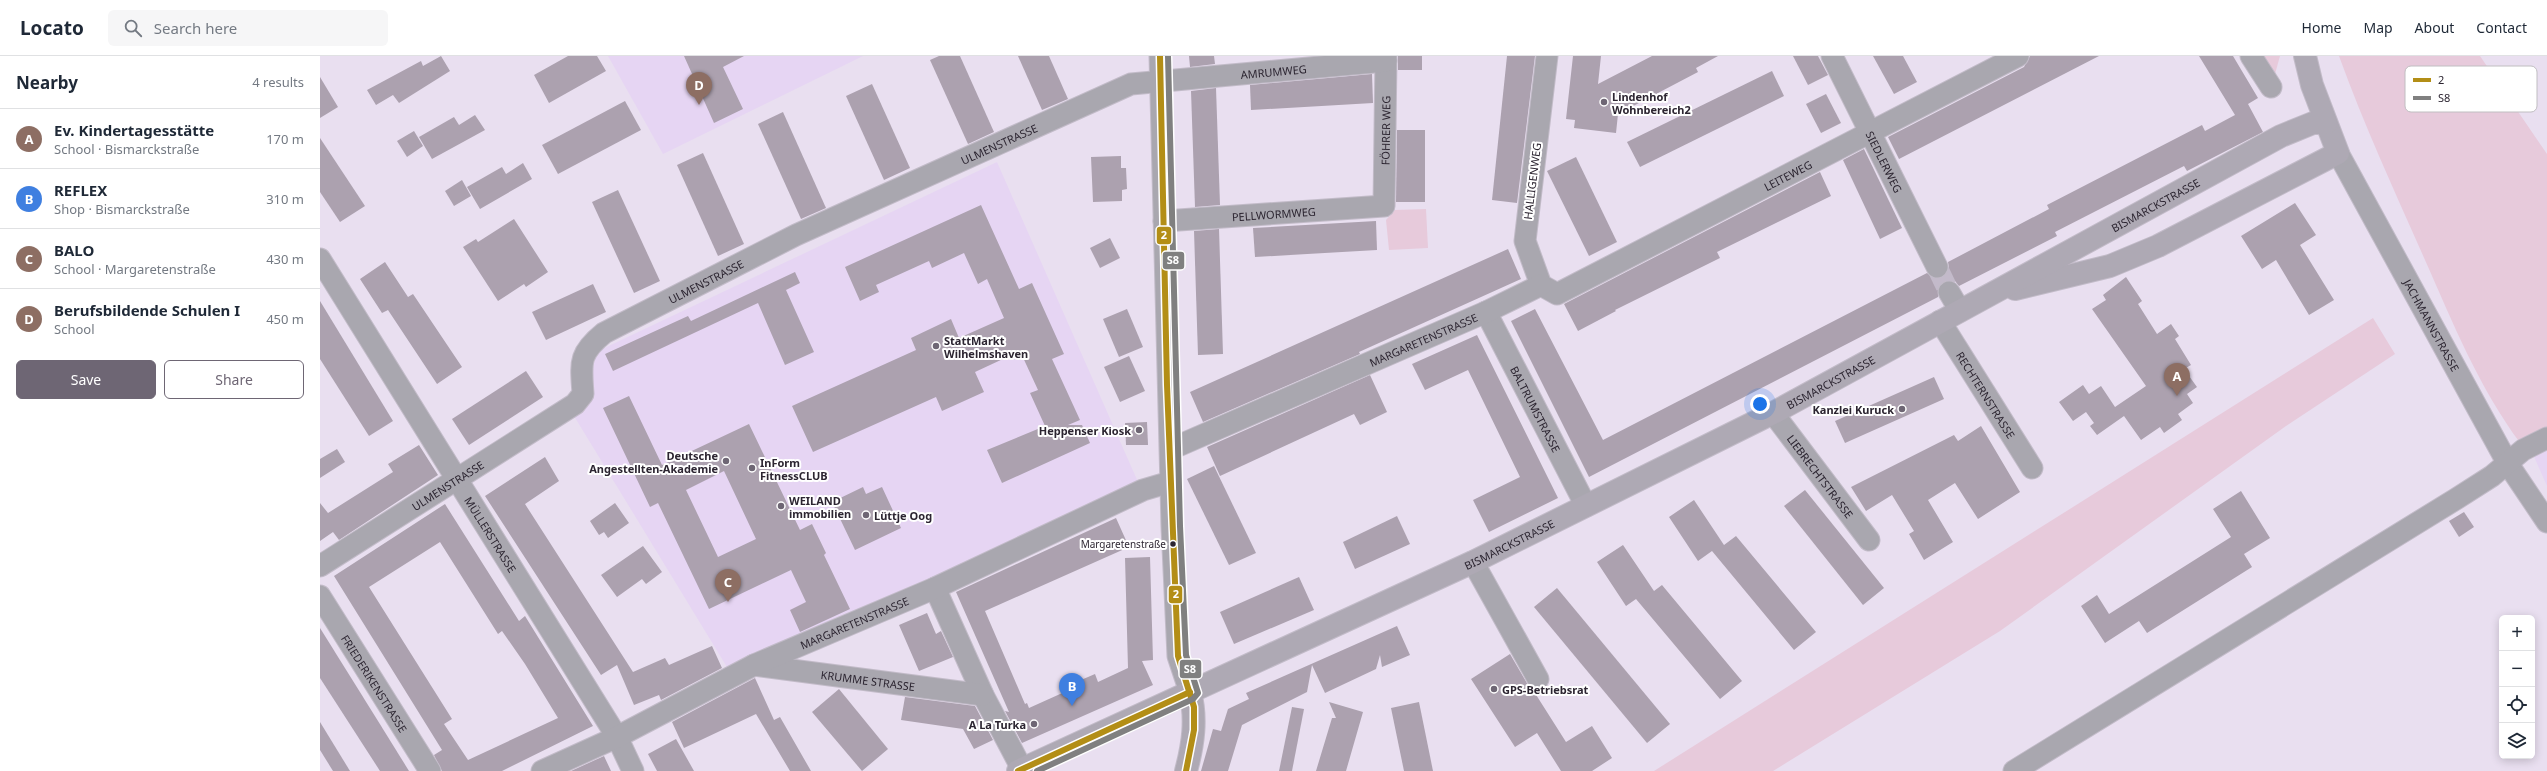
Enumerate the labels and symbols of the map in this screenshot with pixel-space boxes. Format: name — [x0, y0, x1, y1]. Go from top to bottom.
street label: AMRUMWEG — [1240, 61, 1307, 82]
legend — [2405, 66, 2537, 112]
pin: D — [686, 72, 712, 105]
text: 2 — [2438, 72, 2444, 87]
place label: Lindenhof Wohnbereich2 — [1612, 89, 1691, 117]
text: S8 — [2438, 90, 2450, 105]
street label: FÖHRER WEG — [1377, 96, 1393, 165]
marker: Lindenhof Wohnbereich2 — [1599, 97, 1609, 107]
street label: ULMENSTRASSE — [958, 120, 1040, 167]
street label: SIEDLERWEG — [1863, 128, 1906, 195]
street label: HALLIGENWEG — [1520, 142, 1544, 220]
street label: LEITEWEG — [1761, 156, 1814, 194]
street label: BISMARCKSTRASSE — [2108, 174, 2202, 235]
street label: PELLWORMWEG — [1231, 203, 1316, 224]
line badge: 2 — [1156, 226, 1172, 245]
text: 2 — [1161, 227, 1167, 242]
line badge: S8 — [1162, 251, 1185, 270]
text: S8 — [1167, 252, 1179, 267]
street label: ULMENSTRASSE — [665, 256, 746, 307]
street label: JACHMANNSTRASSE — [2400, 275, 2463, 374]
street label: MARGARETENSTRASSE — [1367, 309, 1480, 369]
place label: StattMarkt Wilhelmshaven — [944, 333, 1028, 361]
marker: StattMarkt Wilhelmshaven — [931, 341, 941, 351]
street label: RECHTERNSTRASSE — [1953, 348, 2019, 441]
street label: BISMARCKSTRASSE — [1783, 351, 1877, 412]
street label: BALTRUMSTRASSE — [1508, 363, 1564, 455]
pin: A — [2164, 363, 2190, 396]
your location — [1750, 394, 1770, 414]
place label: Kanzlei Kuruck — [1813, 402, 1894, 417]
marker: Kanzlei Kuruck — [1897, 404, 1907, 414]
place label: Heppenser Kiosk — [1039, 423, 1131, 438]
marker: Heppenser Kiosk — [1134, 425, 1144, 435]
street label: LIEBRECHTSTRASSE — [1784, 431, 1857, 521]
place label: Deutsche Angestellten-Akademie — [589, 448, 718, 476]
place label: InForm FitnessCLUB — [760, 455, 828, 483]
marker: Deutsche Angestellten-Akademie — [721, 456, 731, 466]
street label: ULMENSTRASSE — [409, 457, 486, 513]
marker: InForm FitnessCLUB — [747, 463, 757, 473]
street label: MÜLLERSTRASSE — [462, 493, 520, 575]
place label: WEILAND immobilien — [789, 493, 851, 521]
marker: WEILAND immobilien — [776, 501, 786, 511]
place label: Lüttje Oog — [874, 508, 932, 523]
marker: Lüttje Oog — [861, 510, 871, 520]
street label: BISMARCKSTRASSE — [1462, 515, 1557, 573]
place label: Margaretenstraße — [1081, 537, 1166, 551]
marker: Margaretenstraße — [1168, 539, 1178, 549]
pin: C — [715, 569, 741, 602]
line badge: 2 — [1168, 585, 1183, 604]
text: 2 — [1173, 586, 1179, 601]
street label: MARGARETENSTRASSE — [798, 593, 911, 652]
street label: FRIEDERIKENSTRASSE — [338, 631, 411, 735]
line badge: S8 — [1179, 659, 1202, 679]
text: S8 — [1184, 661, 1196, 676]
street label: KRUMME STRASSE — [820, 666, 916, 694]
pin: B — [1059, 673, 1085, 706]
place label: GPS-Betriebsrat — [1502, 682, 1589, 697]
marker: GPS-Betriebsrat — [1489, 684, 1499, 694]
place label: A La Turka — [969, 717, 1026, 732]
marker: A La Turka — [1029, 719, 1039, 729]

